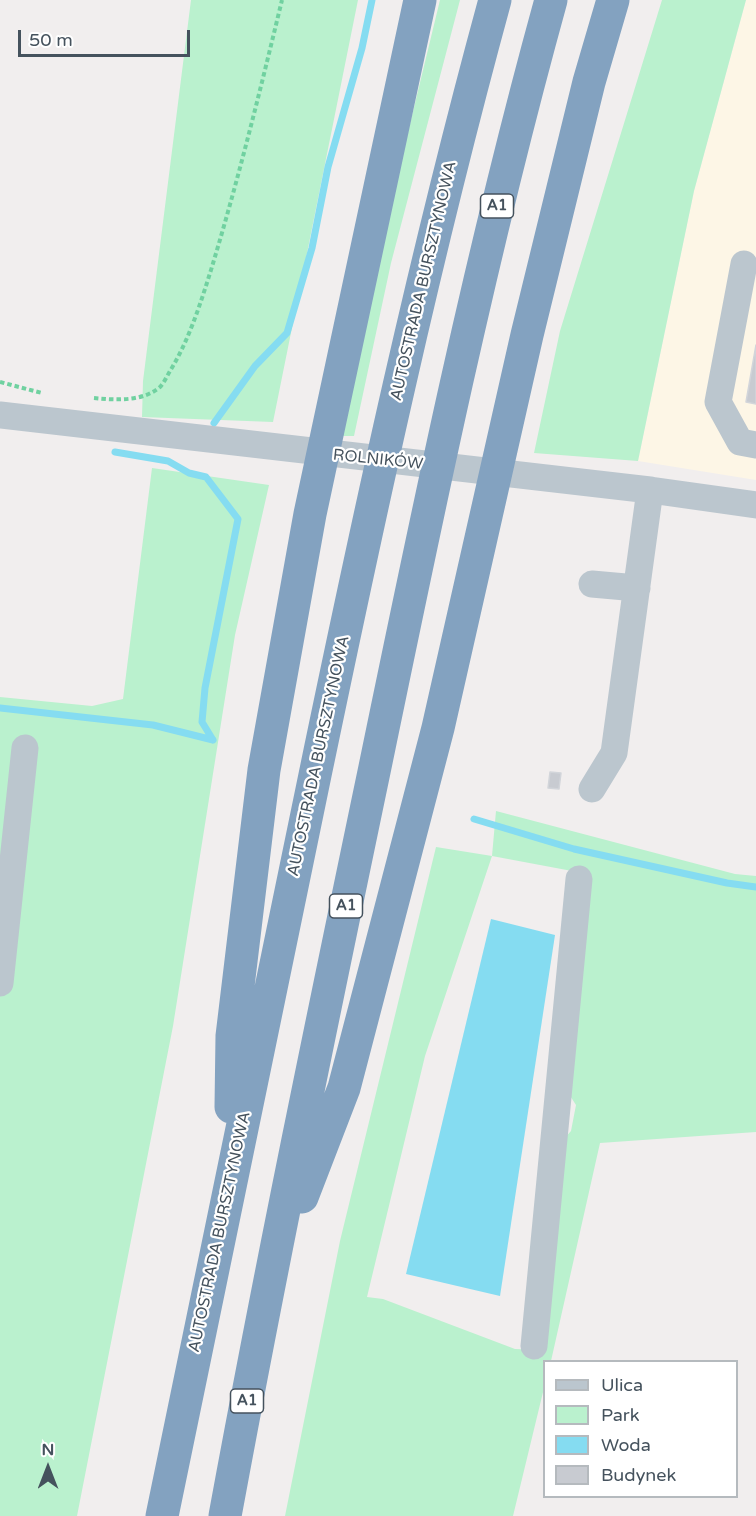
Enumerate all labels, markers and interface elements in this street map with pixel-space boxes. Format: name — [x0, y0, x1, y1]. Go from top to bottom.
scale bar — [21, 18, 194, 56]
text: 50 m — [29, 29, 73, 51]
street label: AUTOSTRADA BURSZTYNOWA — [387, 159, 461, 403]
road number: A1 — [480, 194, 514, 218]
street label: ROLNIKÓW — [332, 446, 424, 474]
street label: AUTOSTRADA BURSZTYNOWA — [284, 634, 354, 878]
road number: A1 — [330, 894, 362, 918]
street label: AUTOSTRADA BURSZTYNOWA — [185, 1110, 255, 1354]
legend — [543, 1360, 738, 1498]
text: Ulica — [601, 1374, 643, 1396]
road number: A1 — [230, 1389, 264, 1413]
text: Park — [601, 1404, 639, 1426]
text: Woda — [601, 1434, 651, 1456]
north arrow — [18, 1438, 78, 1498]
text: N — [42, 1440, 54, 1460]
text: Budynek — [601, 1464, 676, 1486]

